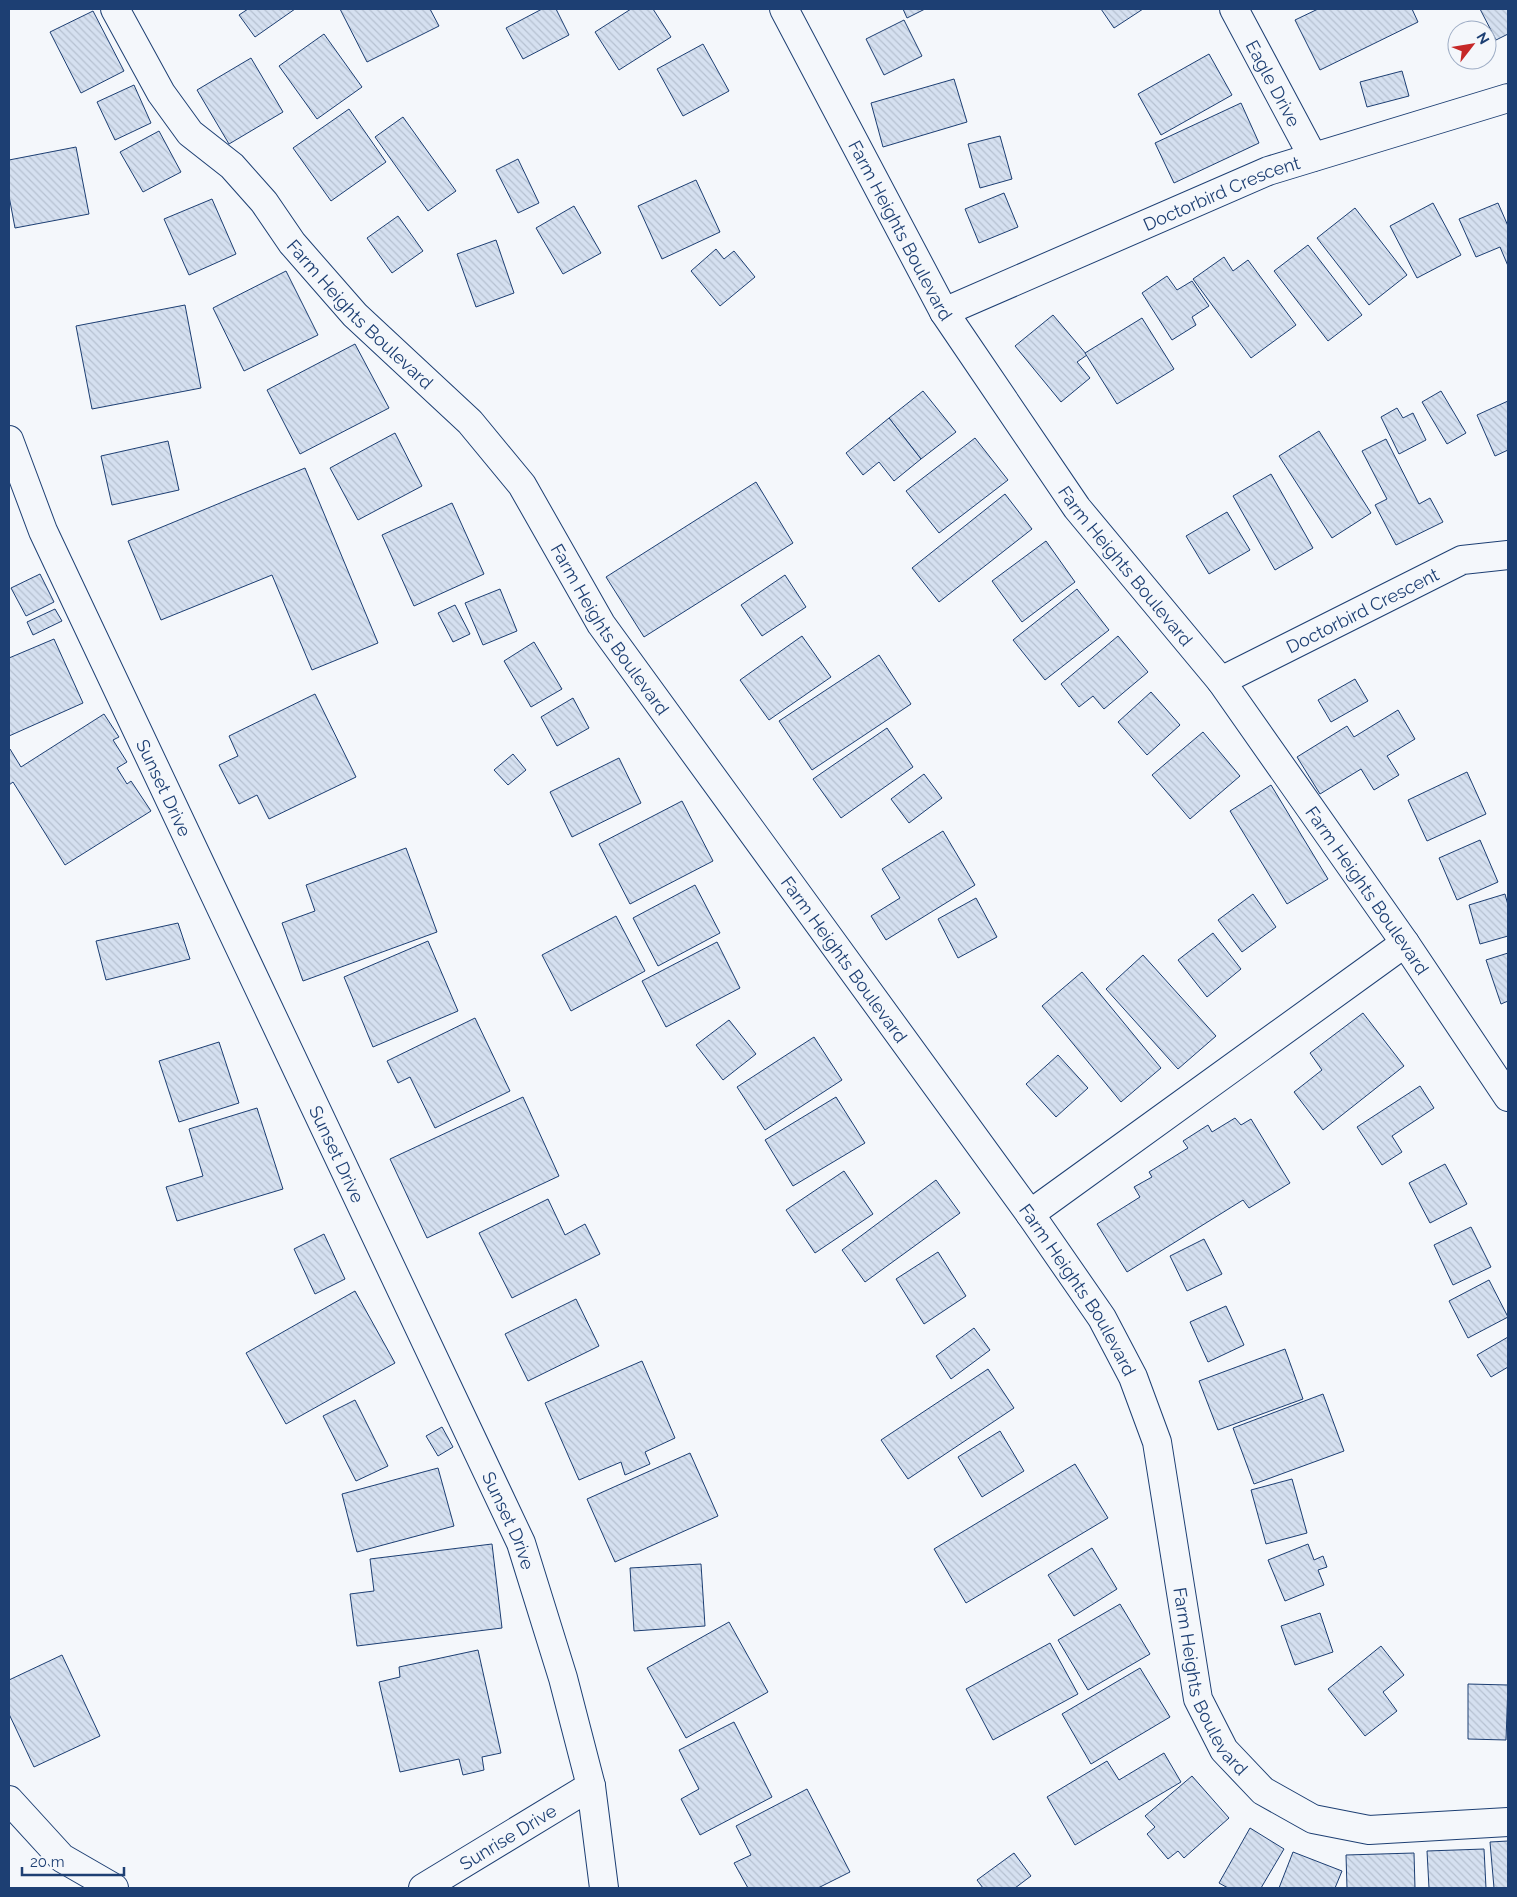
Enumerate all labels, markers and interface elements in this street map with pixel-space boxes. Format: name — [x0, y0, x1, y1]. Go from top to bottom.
north arrow — [1447, 20, 1497, 70]
text: N — [1474, 30, 1493, 47]
street label: Eagle Drive — [1242, 36, 1305, 130]
street label: Farm Heights Boulevard — [845, 137, 957, 324]
street label: Doctorbird Crescent — [1140, 151, 1302, 235]
street label: Farm Heights Boulevard — [283, 235, 438, 393]
street label: Farm Heights Boulevard — [1054, 482, 1197, 650]
street label: Farm Heights Boulevard — [547, 540, 674, 719]
street label: Doctorbird Crescent — [1283, 563, 1442, 657]
street label: Sunset Drive — [132, 736, 196, 840]
street label: Farm Heights Boulevard — [1302, 802, 1433, 978]
street label: Farm Heights Boulevard — [777, 872, 912, 1046]
street label: Sunset Drive — [305, 1102, 369, 1206]
street label: Farm Heights Boulevard — [1015, 1199, 1141, 1379]
street label: Sunset Drive — [478, 1468, 539, 1572]
street label: Farm Heights Boulevard — [1170, 1586, 1252, 1779]
street label: Sunrise Drive — [455, 1799, 560, 1874]
scale bar — [22, 1844, 125, 1876]
text: 20 m — [30, 1853, 65, 1871]

